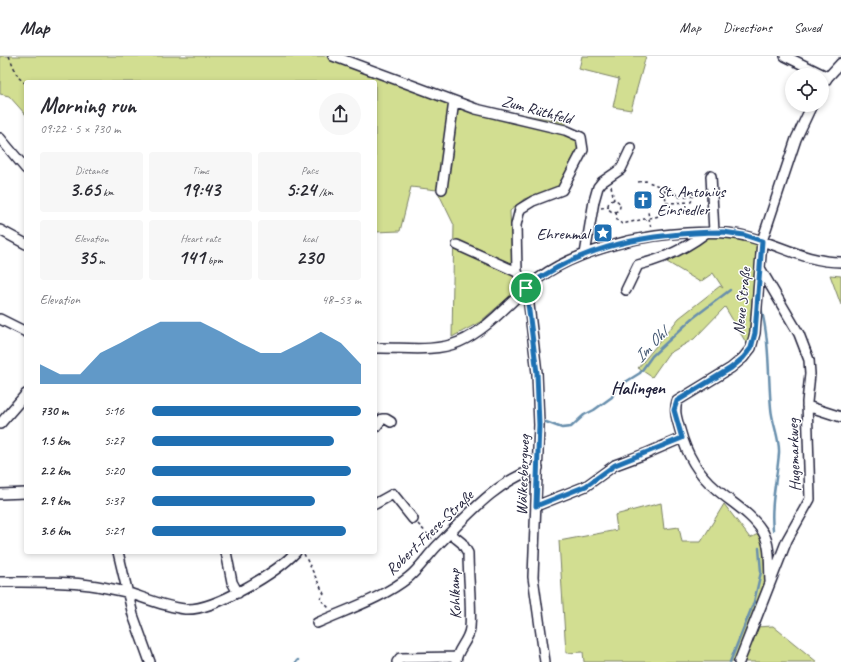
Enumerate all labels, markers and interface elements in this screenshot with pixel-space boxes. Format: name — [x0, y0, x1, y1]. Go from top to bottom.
text: Map — [20, 16, 50, 40]
text: Map — [680, 19, 701, 36]
text: Directions — [723, 19, 772, 36]
text: Saved — [794, 19, 821, 36]
map controls — [785, 68, 829, 112]
button: locate — [785, 68, 829, 112]
street label: Zum Rüthfeld — [499, 91, 577, 130]
text: Morning run — [40, 92, 136, 120]
button: share — [319, 93, 361, 135]
text: 09:22 · 5 × 730 m — [40, 121, 121, 137]
text: Distance — [75, 163, 108, 177]
text: Time — [192, 163, 209, 177]
text: Pace — [301, 163, 318, 177]
text: 3.65 — [69, 177, 100, 202]
text: 19:43 — [181, 177, 220, 202]
text: 5:24 — [286, 177, 316, 202]
place label: St. Antonius Einsiedler — [657, 182, 727, 220]
text: km — [100, 185, 114, 199]
text: /km — [316, 185, 333, 199]
church icon: St. Antonius Einsiedler — [632, 189, 654, 211]
place icon: Ehrenmal — [592, 222, 614, 244]
place label: Ehrenmal — [537, 224, 592, 244]
text: Elevation — [75, 231, 108, 245]
text: Heart rate — [180, 231, 221, 245]
text: kcal — [302, 231, 317, 245]
text: 35 — [78, 245, 96, 270]
text: 141 — [178, 245, 205, 270]
text: 230 — [296, 245, 323, 270]
text: m — [96, 253, 105, 267]
text: bpm — [205, 253, 223, 267]
street label: Neue Straße — [729, 265, 756, 336]
pin — [509, 271, 543, 305]
icon: arrive — [515, 277, 537, 299]
text: Elevation — [40, 292, 80, 308]
text: 48–53 m — [321, 292, 361, 308]
water label: Im Ohl — [629, 319, 676, 367]
district label: Halingen — [611, 377, 666, 399]
text: 730 m — [40, 403, 68, 419]
text: 5:16 — [104, 403, 124, 419]
street label: Hugemarkweg — [783, 417, 805, 492]
text: 1.5 km — [40, 433, 70, 449]
text: 5:27 — [104, 433, 124, 449]
street label: Wälkesbergweg — [512, 433, 534, 516]
text: 2.2 km — [40, 463, 70, 479]
text: 5:20 — [104, 463, 124, 479]
street label: Robert-Frese-Straße — [382, 485, 479, 580]
text: 2.9 km — [40, 493, 70, 509]
text: 5:37 — [104, 493, 124, 509]
text: 3.6 km — [40, 523, 71, 539]
text: 5:21 — [104, 523, 124, 539]
street label: Kohlkamp — [444, 568, 466, 619]

